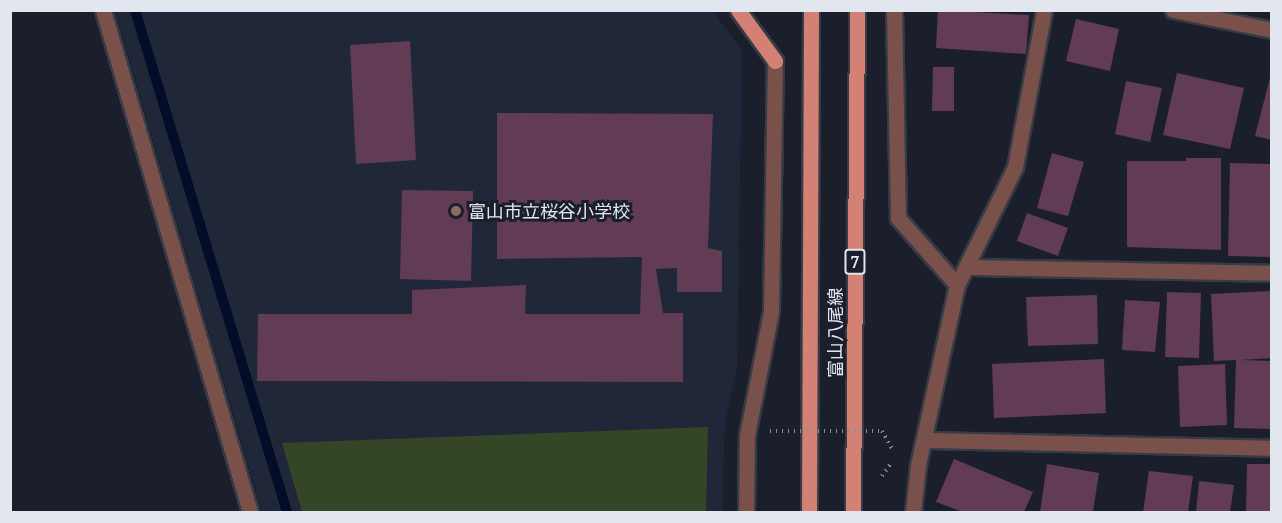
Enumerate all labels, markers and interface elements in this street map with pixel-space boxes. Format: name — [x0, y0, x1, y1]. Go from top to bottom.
place label: 富山市立桜谷小学校 — [468, 200, 630, 222]
marker: 富山市立桜谷小学校 — [449, 204, 463, 218]
road number: 7 — [843, 249, 867, 275]
street label: 富山八尾線 — [824, 288, 846, 378]

